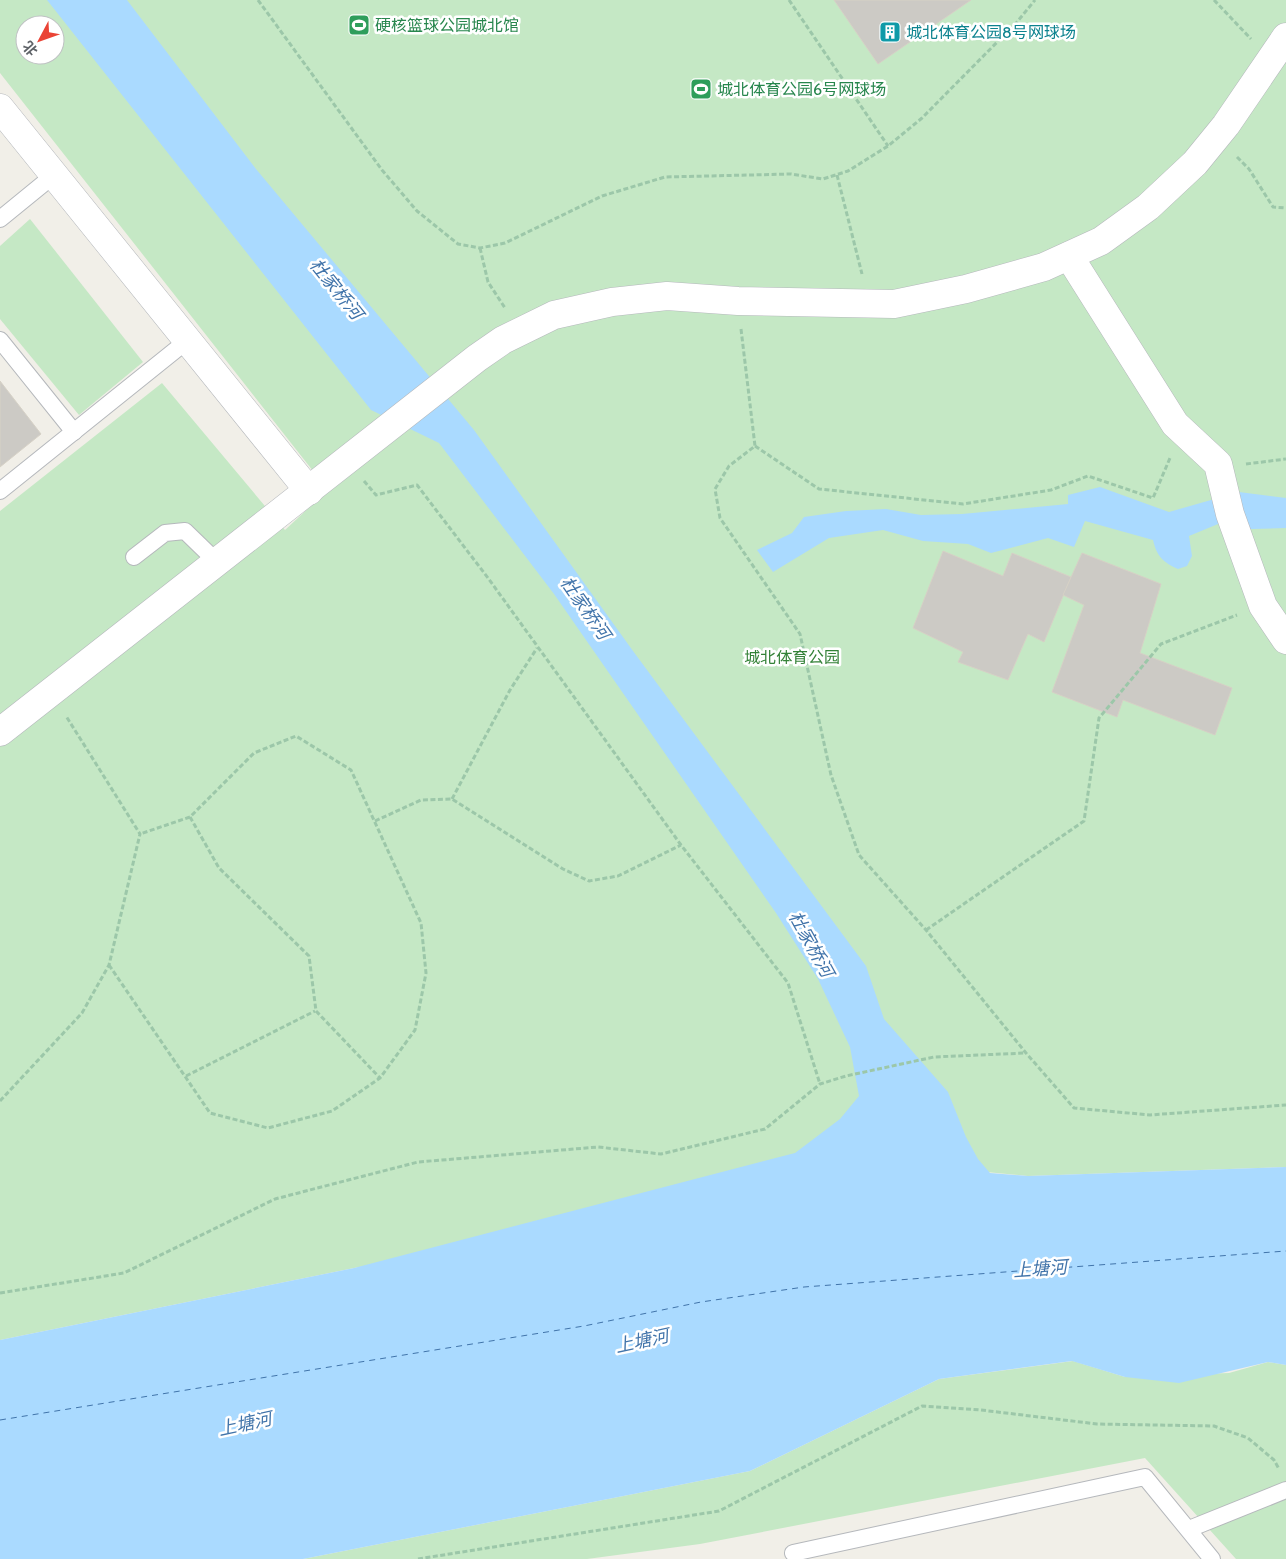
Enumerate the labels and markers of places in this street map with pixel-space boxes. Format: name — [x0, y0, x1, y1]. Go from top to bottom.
sports icon: 硬核篮球公园城北馆 — [347, 13, 371, 37]
place label: 硬核篮球公园城北馆 — [375, 16, 519, 35]
building icon: 城北体育公园8号网球场 — [878, 20, 902, 44]
place label: 城北体育公园8号网球场 — [906, 23, 1076, 42]
sports icon: 城北体育公园6号网球场 — [689, 77, 713, 101]
place label: 城北体育公园6号网球场 — [717, 80, 886, 99]

